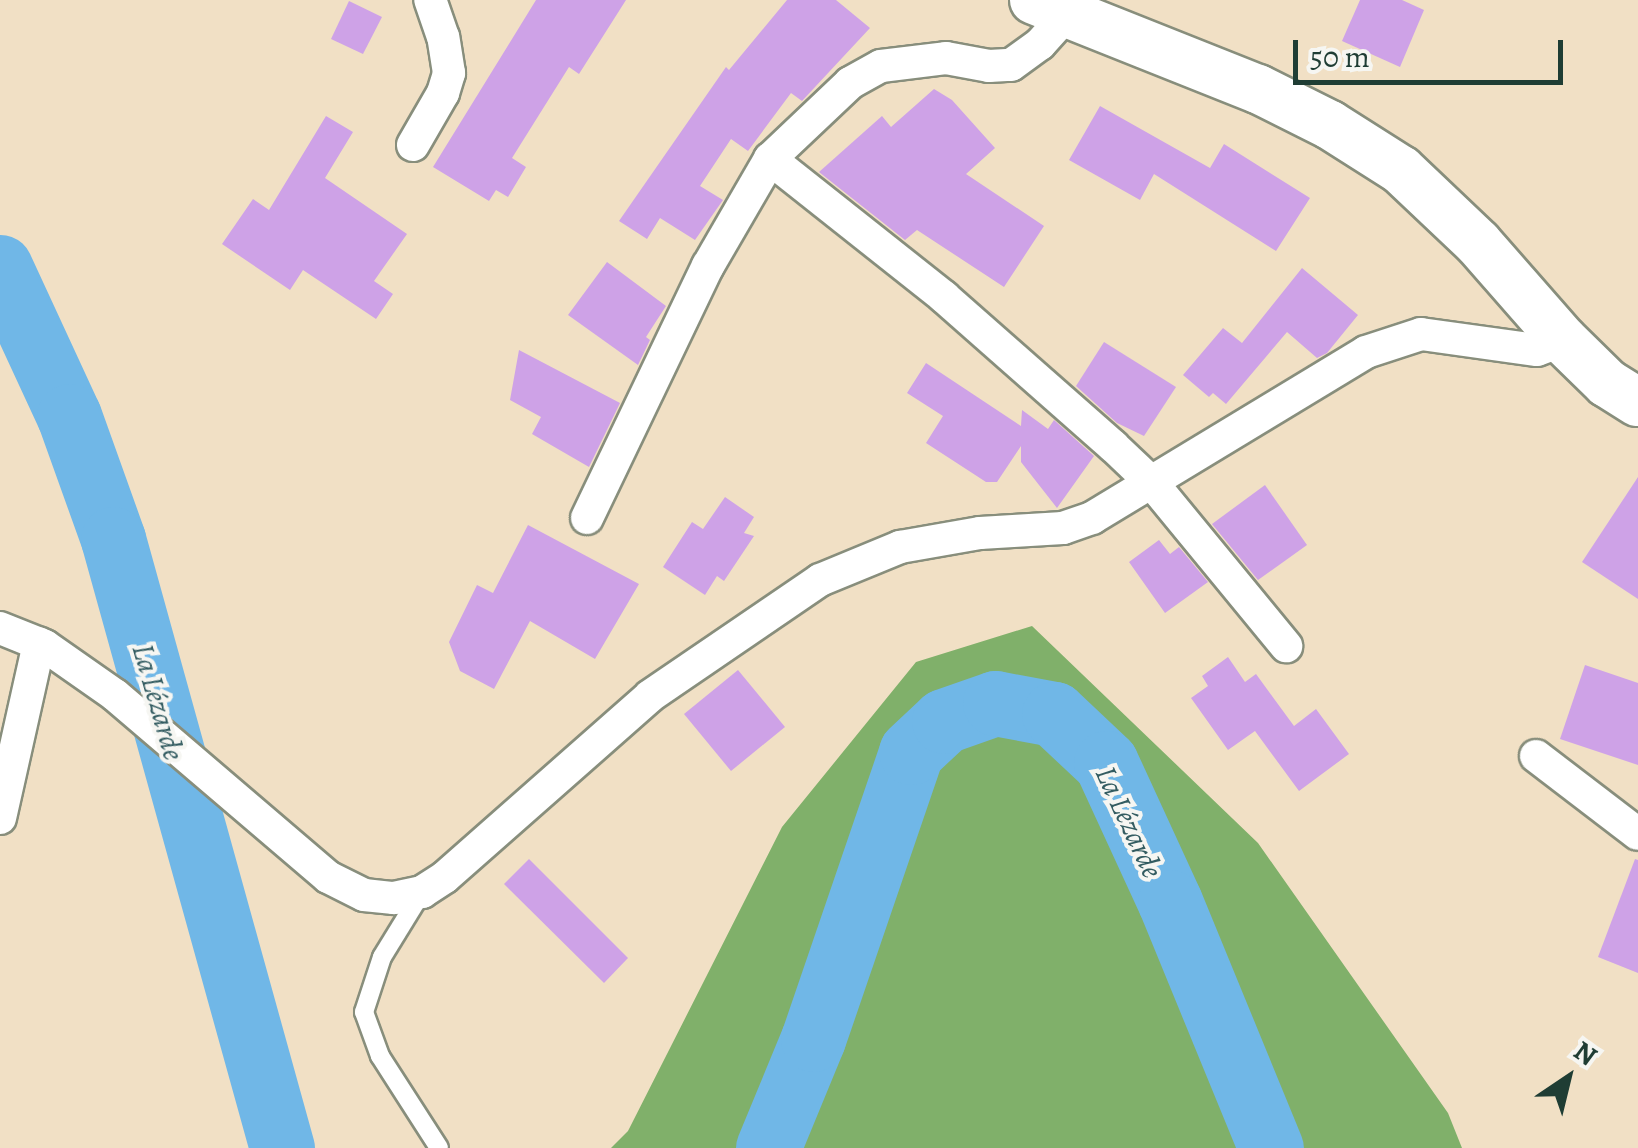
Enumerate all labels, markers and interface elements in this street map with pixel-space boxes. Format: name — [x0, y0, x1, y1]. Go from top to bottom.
scale bar — [1298, 20, 1568, 82]
text: 50 m — [1310, 37, 1370, 77]
water label: La Lézarde — [124, 640, 192, 764]
water label: La Lézarde — [1087, 760, 1171, 884]
north arrow — [1518, 1028, 1618, 1128]
text: N — [1566, 1032, 1604, 1075]

